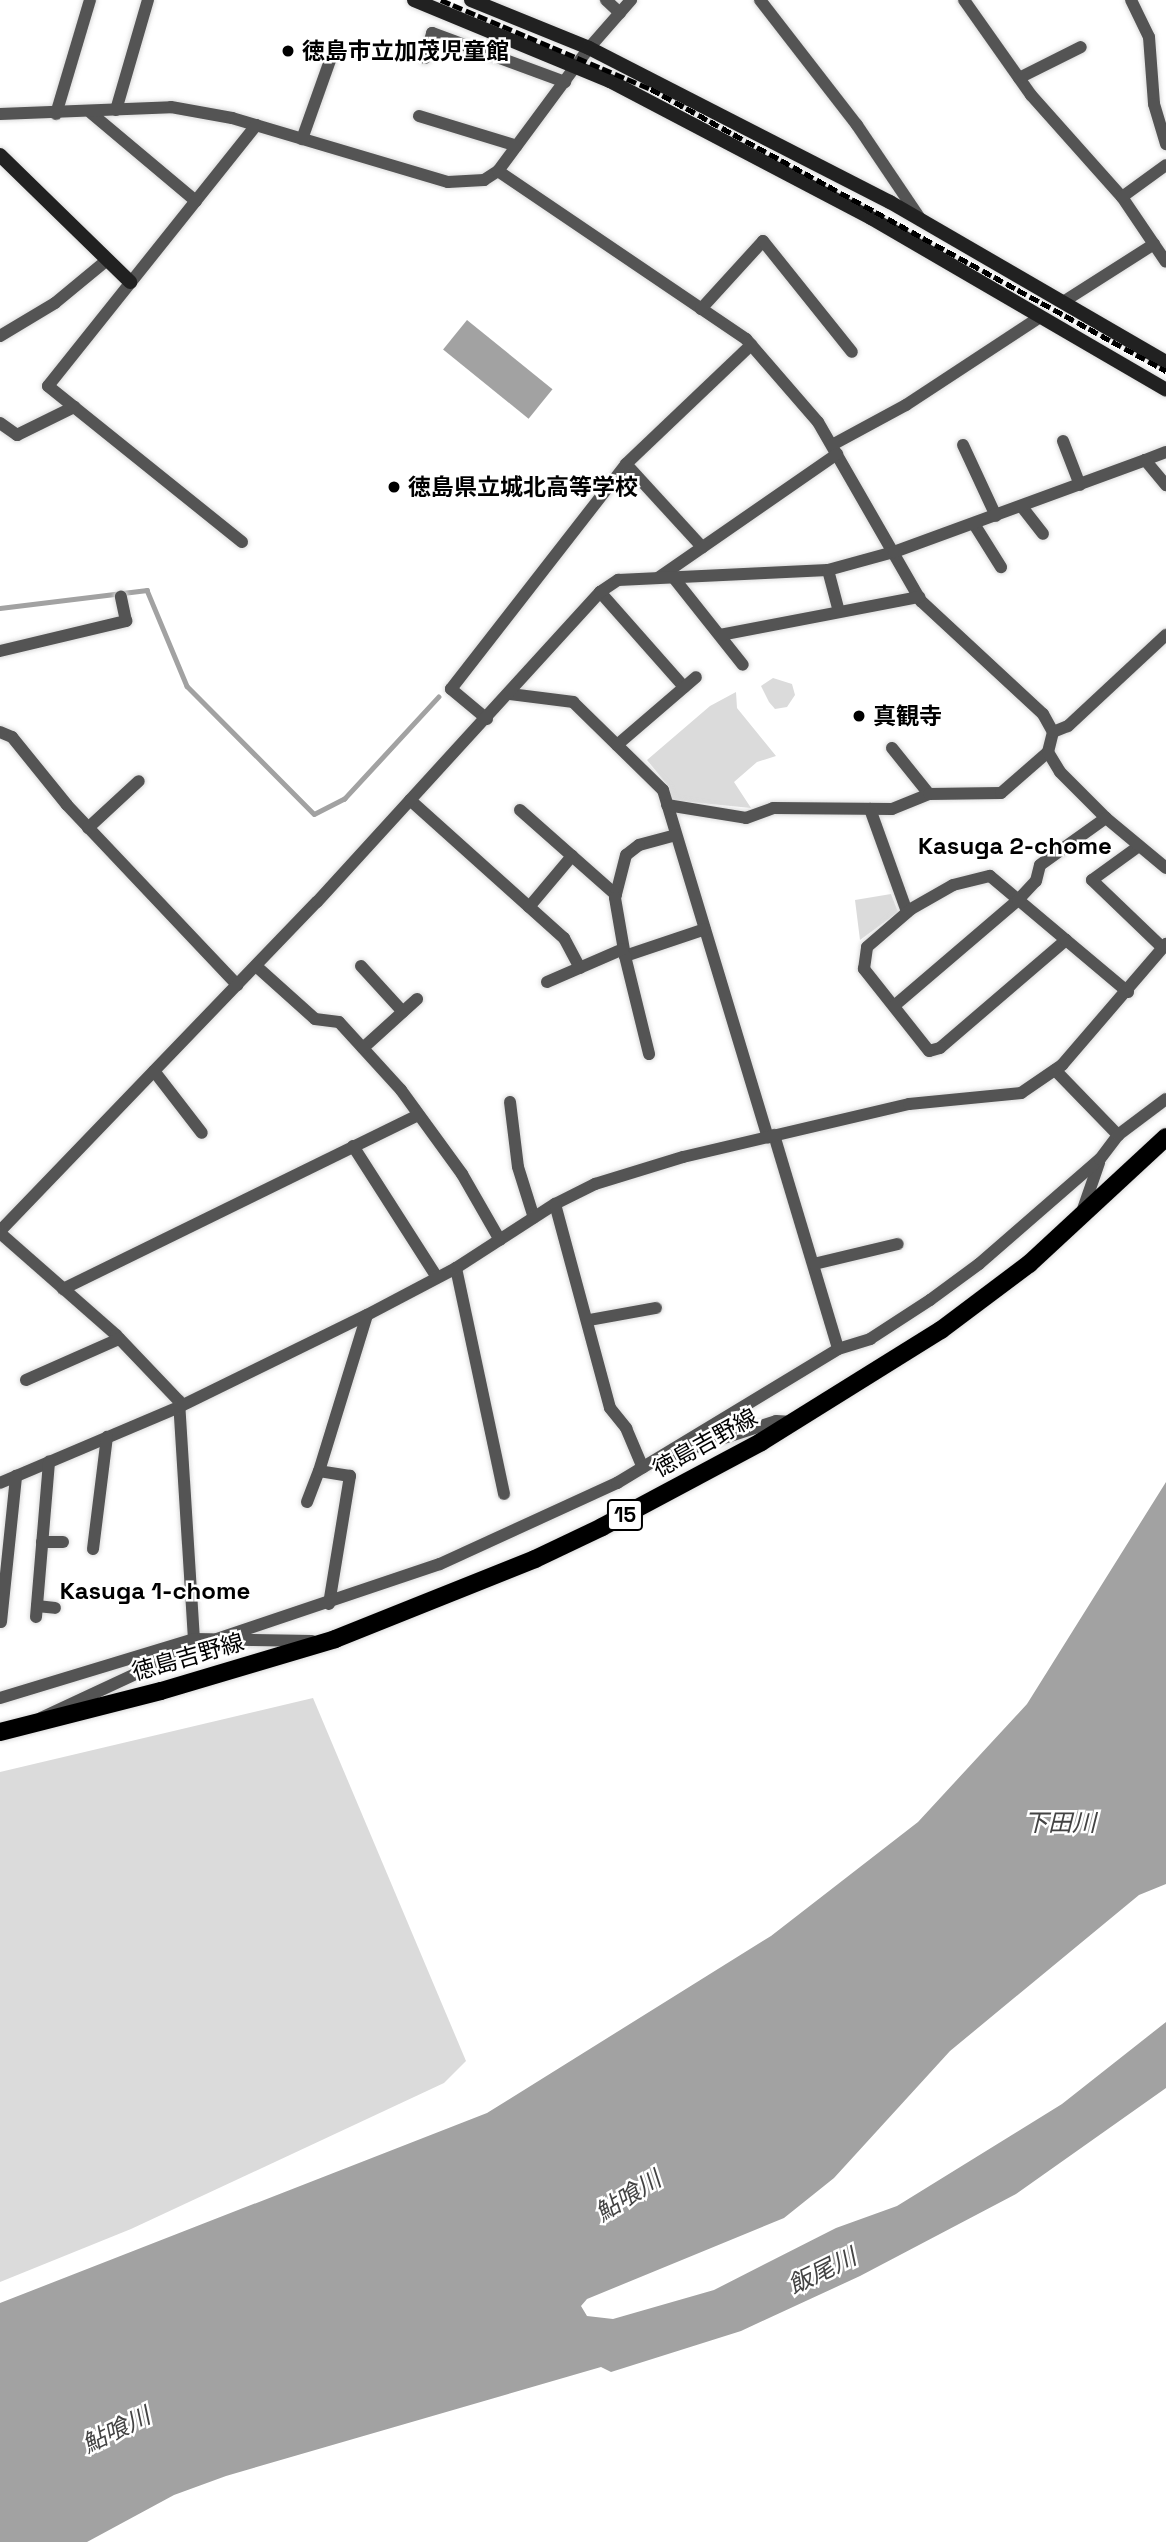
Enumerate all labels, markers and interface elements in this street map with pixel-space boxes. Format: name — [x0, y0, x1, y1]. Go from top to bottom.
place label: 徳島市立加茂児童館 — [302, 37, 509, 65]
marker: 徳島市立加茂児童館 — [280, 43, 296, 59]
place label: 徳島県立城北高等学校 — [408, 473, 638, 501]
marker: 徳島県立城北高等学校 — [386, 479, 402, 495]
place label: 真観寺 — [873, 702, 942, 730]
marker: 真観寺 — [851, 708, 867, 724]
district label: Kasuga 2-chome — [918, 832, 1112, 860]
street label: 徳島吉野線 — [648, 1403, 762, 1483]
road number: 15 — [606, 1498, 644, 1532]
district label: Kasuga 1-chome — [60, 1577, 250, 1605]
street label: 徳島吉野線 — [129, 1628, 247, 1686]
water label: 下田川 — [1024, 1809, 1096, 1837]
water label: 鮎喰川 — [590, 2165, 666, 2227]
water label: 飯尾川 — [783, 2242, 861, 2300]
water label: 鮎喰川 — [77, 2401, 155, 2459]

